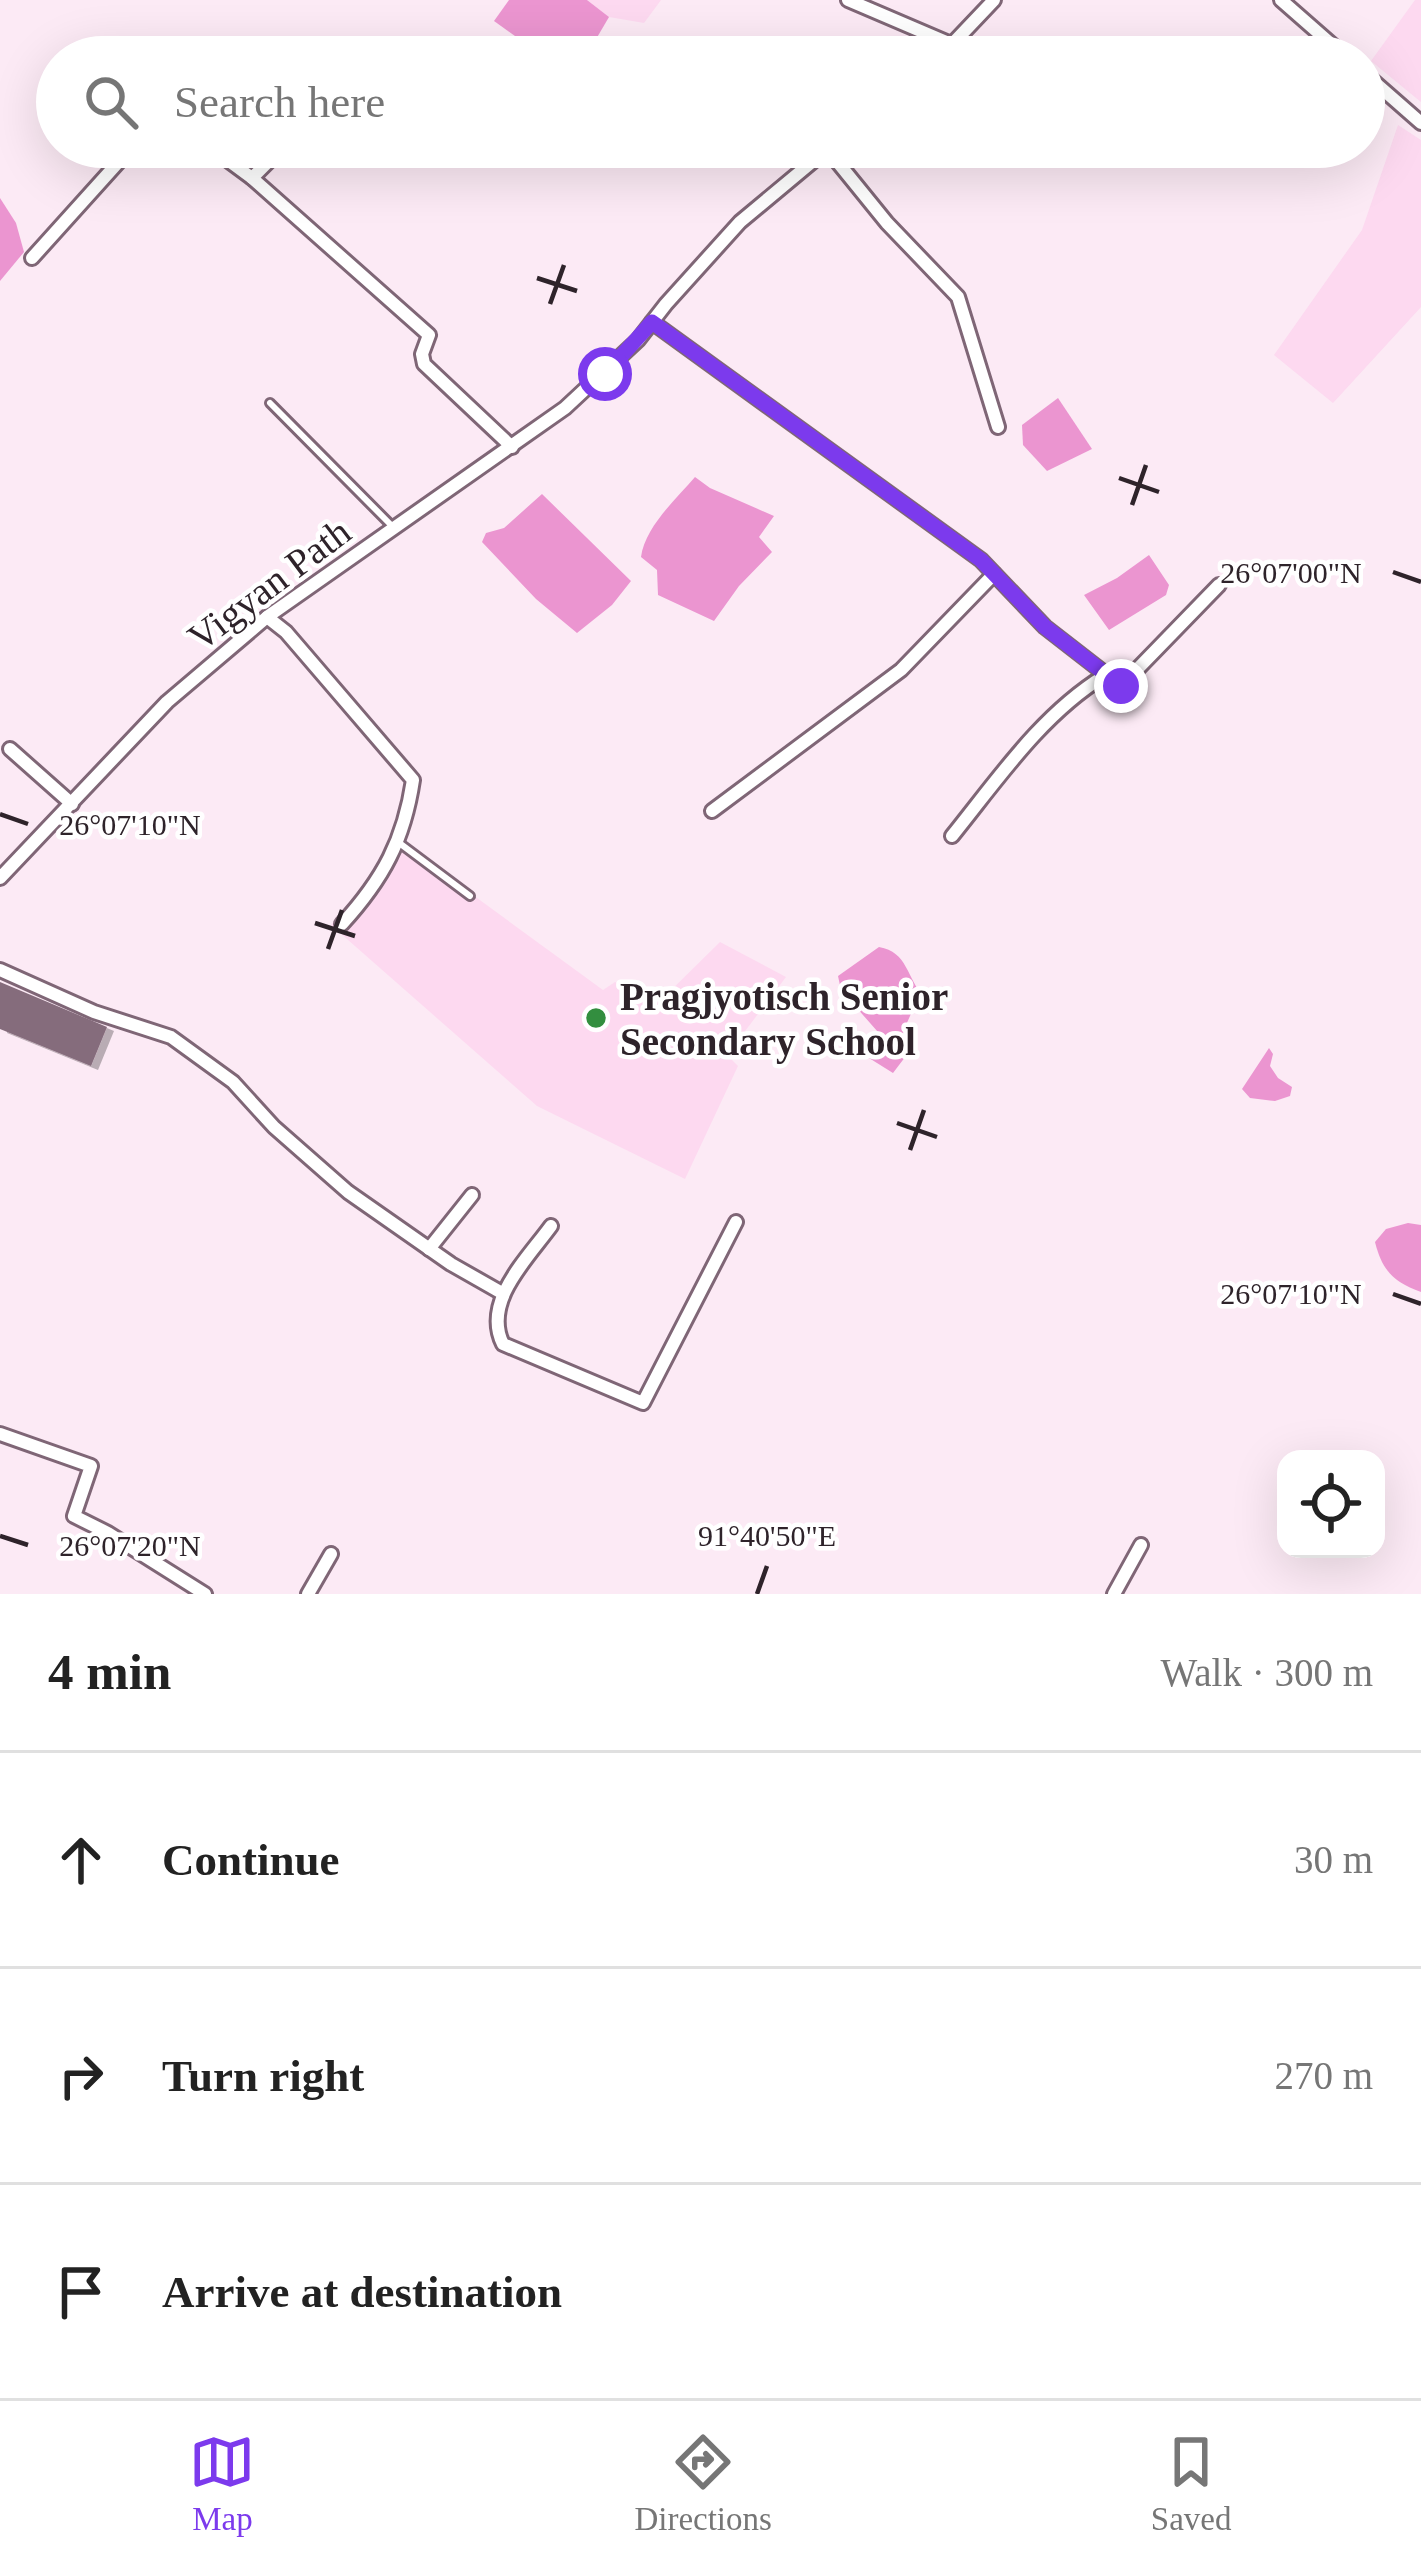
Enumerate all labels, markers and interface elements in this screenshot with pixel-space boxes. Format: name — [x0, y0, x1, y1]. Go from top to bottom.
search box — [36, 36, 1385, 168]
icon: search — [78, 69, 144, 135]
text: Search here — [174, 77, 385, 127]
route start — [578, 347, 632, 401]
street label: Vigyan Path — [180, 509, 359, 660]
text: 26°07'00"N — [1220, 556, 1362, 589]
route end — [1094, 659, 1148, 713]
text: 26°07'10"N — [59, 808, 201, 841]
place label: Pragjyotisch Senior Secondary School — [620, 975, 948, 1064]
marker: Pragjyotisch Senior Secondary School — [583, 1005, 609, 1031]
text: 26°07'10"N — [1220, 1277, 1362, 1310]
map controls — [1277, 1450, 1385, 1558]
button: locate — [1277, 1450, 1385, 1558]
text: 91°40'50"E — [698, 1519, 836, 1552]
text: 26°07'20"N — [59, 1529, 201, 1562]
text: 4 min — [48, 1644, 171, 1700]
text: Walk · 300 m — [1161, 1651, 1373, 1694]
icon: ahead — [48, 1827, 114, 1893]
text: Continue — [162, 1835, 340, 1885]
text: 30 m — [1294, 1838, 1373, 1881]
icon: right — [48, 2043, 114, 2109]
text: Turn right — [162, 2051, 364, 2101]
text: 270 m — [1274, 2054, 1373, 2097]
icon: arrive — [48, 2259, 114, 2325]
text: Arrive at destination — [162, 2267, 562, 2317]
tab: Map — [189, 2429, 255, 2538]
tab: Directions — [634, 2429, 772, 2538]
tab: Saved — [1151, 2429, 1232, 2538]

